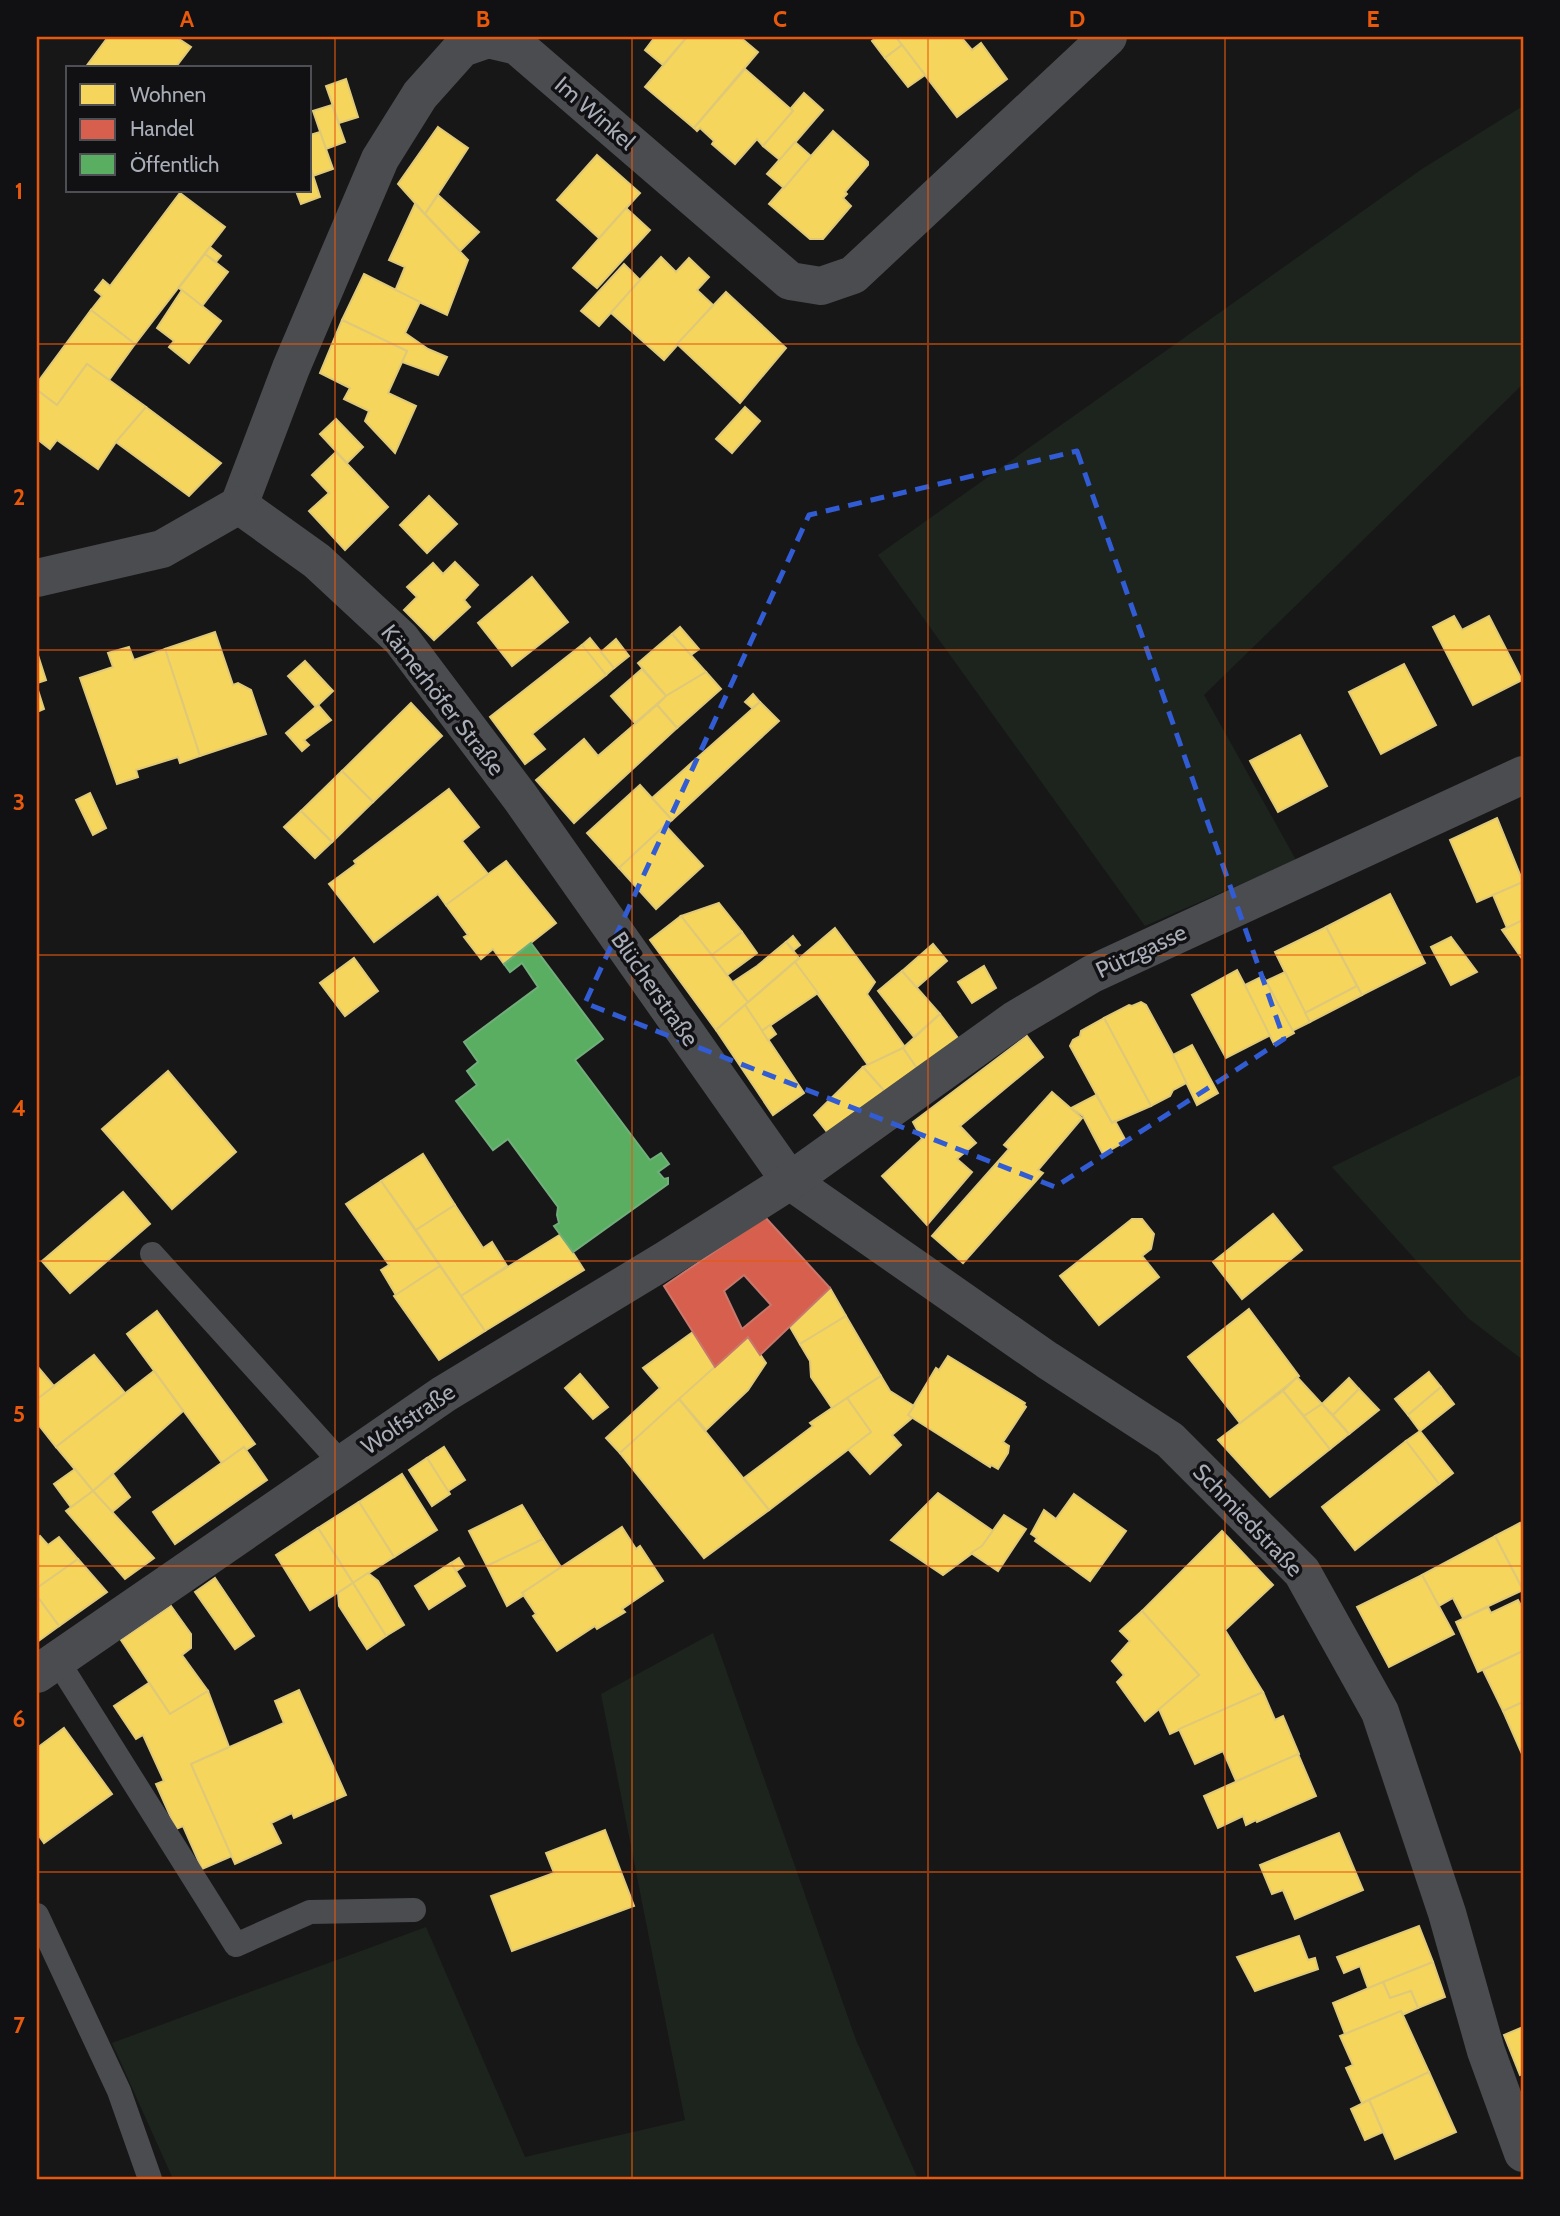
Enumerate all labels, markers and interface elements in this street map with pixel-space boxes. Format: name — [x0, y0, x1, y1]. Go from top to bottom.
text: A — [180, 5, 195, 33]
text: B — [476, 5, 490, 33]
text: C — [773, 5, 787, 33]
text: D — [1069, 5, 1085, 33]
text: E — [1366, 5, 1380, 33]
legend — [66, 66, 312, 192]
street label: Im Winkel — [549, 70, 641, 156]
text: Wohnen — [130, 82, 206, 107]
text: Handel — [130, 116, 194, 141]
text: Öffentlich — [130, 152, 219, 177]
text: 1 — [15, 177, 23, 205]
text: 2 — [13, 483, 25, 511]
street label: Kämerhöfer Straße — [375, 619, 511, 781]
text: 3 — [13, 788, 25, 816]
street label: Pützgasse — [1091, 918, 1191, 984]
street label: Blücherstraße — [605, 926, 705, 1052]
text: 4 — [12, 1094, 26, 1122]
street label: Wolfstraße — [356, 1377, 460, 1460]
text: 5 — [13, 1400, 25, 1428]
street label: Schmiedstraße — [1187, 1458, 1309, 1582]
text: 6 — [13, 1705, 25, 1733]
text: 7 — [13, 2011, 25, 2039]

